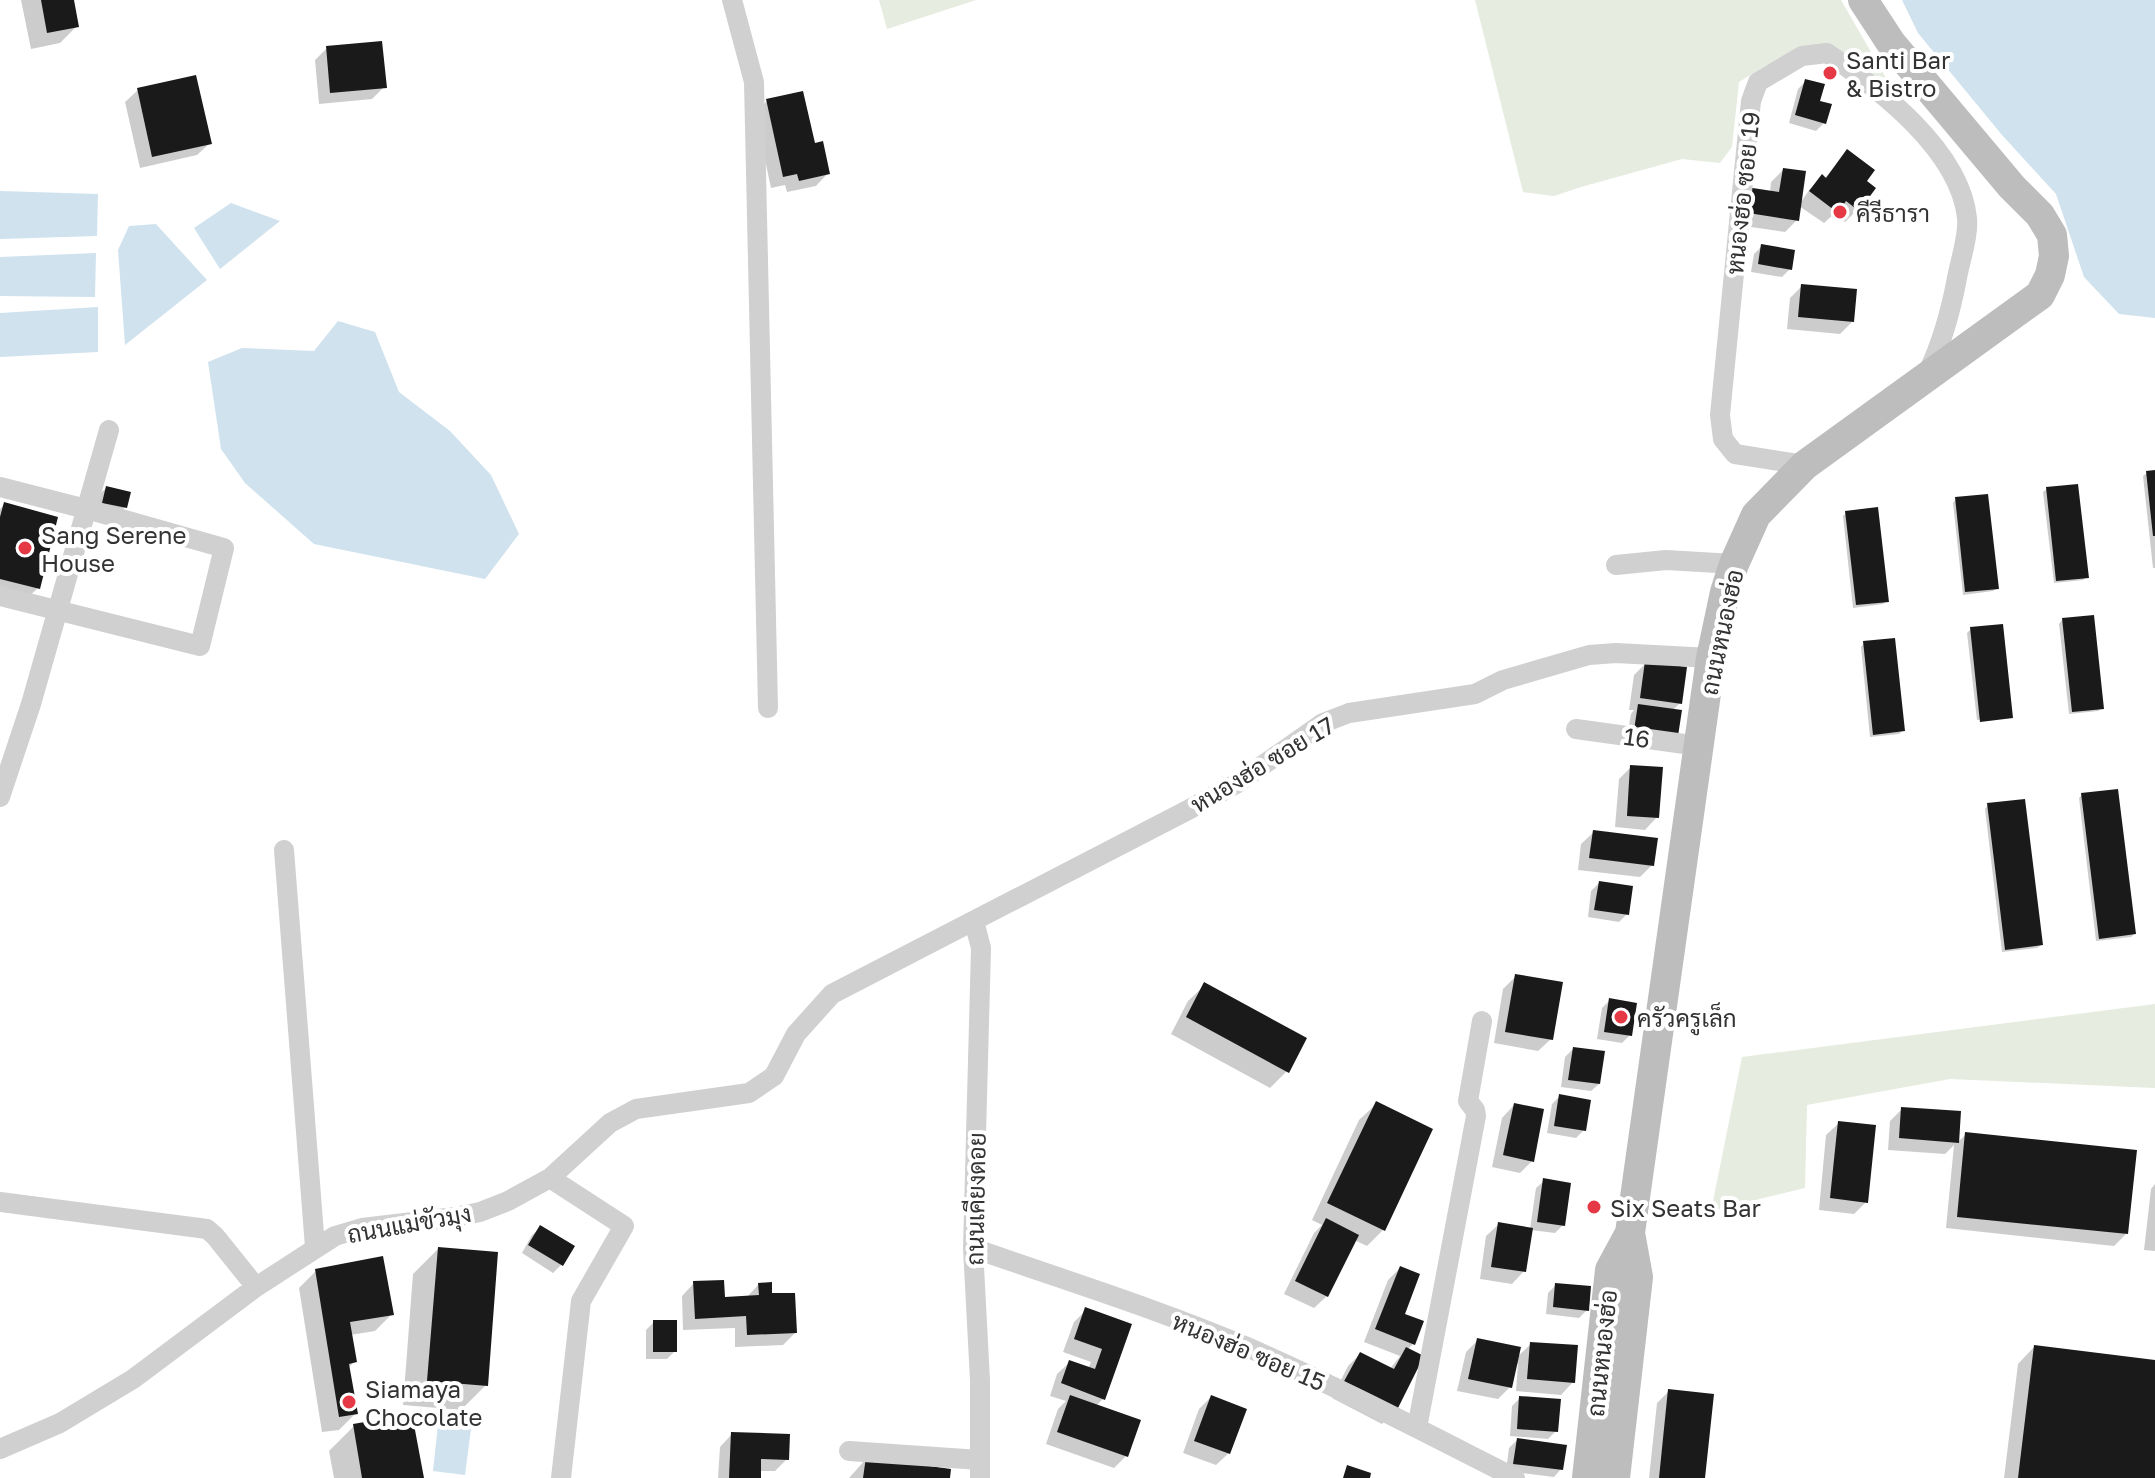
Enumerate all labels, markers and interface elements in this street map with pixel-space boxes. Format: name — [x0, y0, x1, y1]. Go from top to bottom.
place label: Santi Bar & Bistro — [1846, 45, 1950, 102]
marker: Santi Bar & Bistro — [1821, 64, 1839, 82]
street label: หนองฮ่อ ซอย 19 — [1719, 110, 1765, 276]
place label: คีรีธารา — [1856, 198, 1930, 227]
marker: คีรีธารา — [1831, 203, 1849, 221]
place label: Sang Serene House — [41, 520, 186, 577]
marker: Sang Serene House — [16, 539, 34, 557]
street label: ถนนหนองฮ่อ — [1694, 567, 1748, 697]
street label: หนองฮ่อ ซอย 17 — [1185, 710, 1339, 818]
street label: 16 — [1622, 721, 1652, 753]
place label: ครัวครูเล็ก — [1637, 1002, 1737, 1036]
marker: ครัวครูเล็ก — [1612, 1008, 1630, 1026]
street label: ถนนเคียงดอย — [959, 1132, 991, 1266]
place label: Six Seats Bar — [1610, 1193, 1761, 1222]
street label: ถนนแม่ขัวมุง — [345, 1198, 474, 1251]
marker: Six Seats Bar — [1585, 1198, 1603, 1216]
street label: ถนนหนองฮ่อ — [1580, 1288, 1622, 1418]
street label: หนองฮ่อ ซอย 15 — [1168, 1306, 1330, 1396]
place label: Siamaya Chocolate — [365, 1374, 482, 1431]
marker: Siamaya Chocolate — [340, 1393, 358, 1411]

